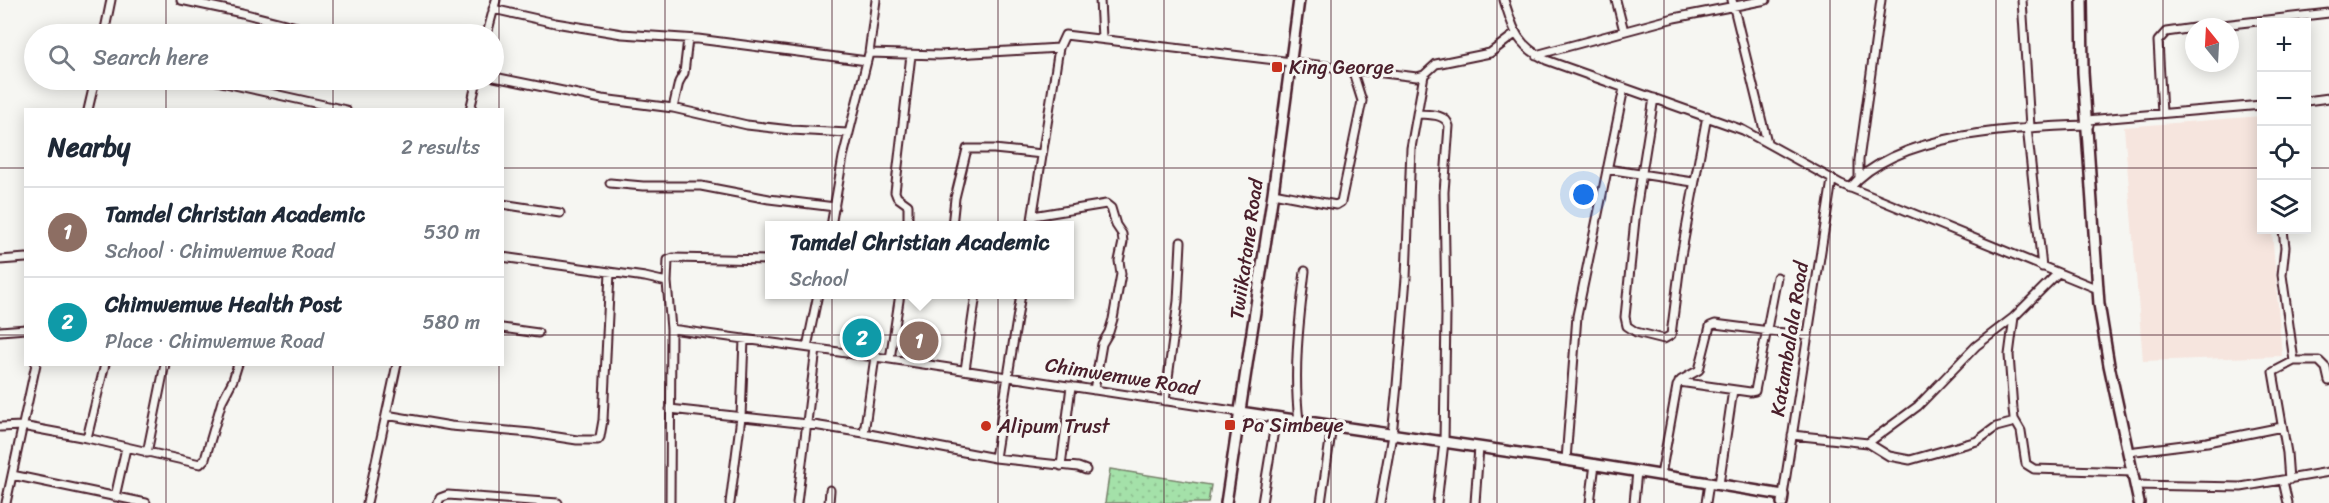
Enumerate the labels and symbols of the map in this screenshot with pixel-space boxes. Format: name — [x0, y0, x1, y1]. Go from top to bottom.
north arrow — [2185, 18, 2239, 72]
place label: King George — [1289, 50, 1394, 85]
marker: King George — [1270, 60, 1284, 74]
street label: Twiikatane Road — [1219, 175, 1274, 322]
your location — [1569, 180, 1598, 209]
street label: Katambalala Road — [1760, 258, 1819, 419]
pin: 2 — [842, 316, 882, 360]
pin: 1 — [900, 318, 938, 364]
street label: Chimwemwe Road — [1043, 347, 1203, 406]
place label: Pa Simbeye — [1242, 408, 1344, 443]
place label: Alipum Trust — [997, 409, 1111, 444]
marker: Pa Simbeye — [1223, 418, 1237, 432]
marker: Alipum Trust — [979, 419, 993, 433]

